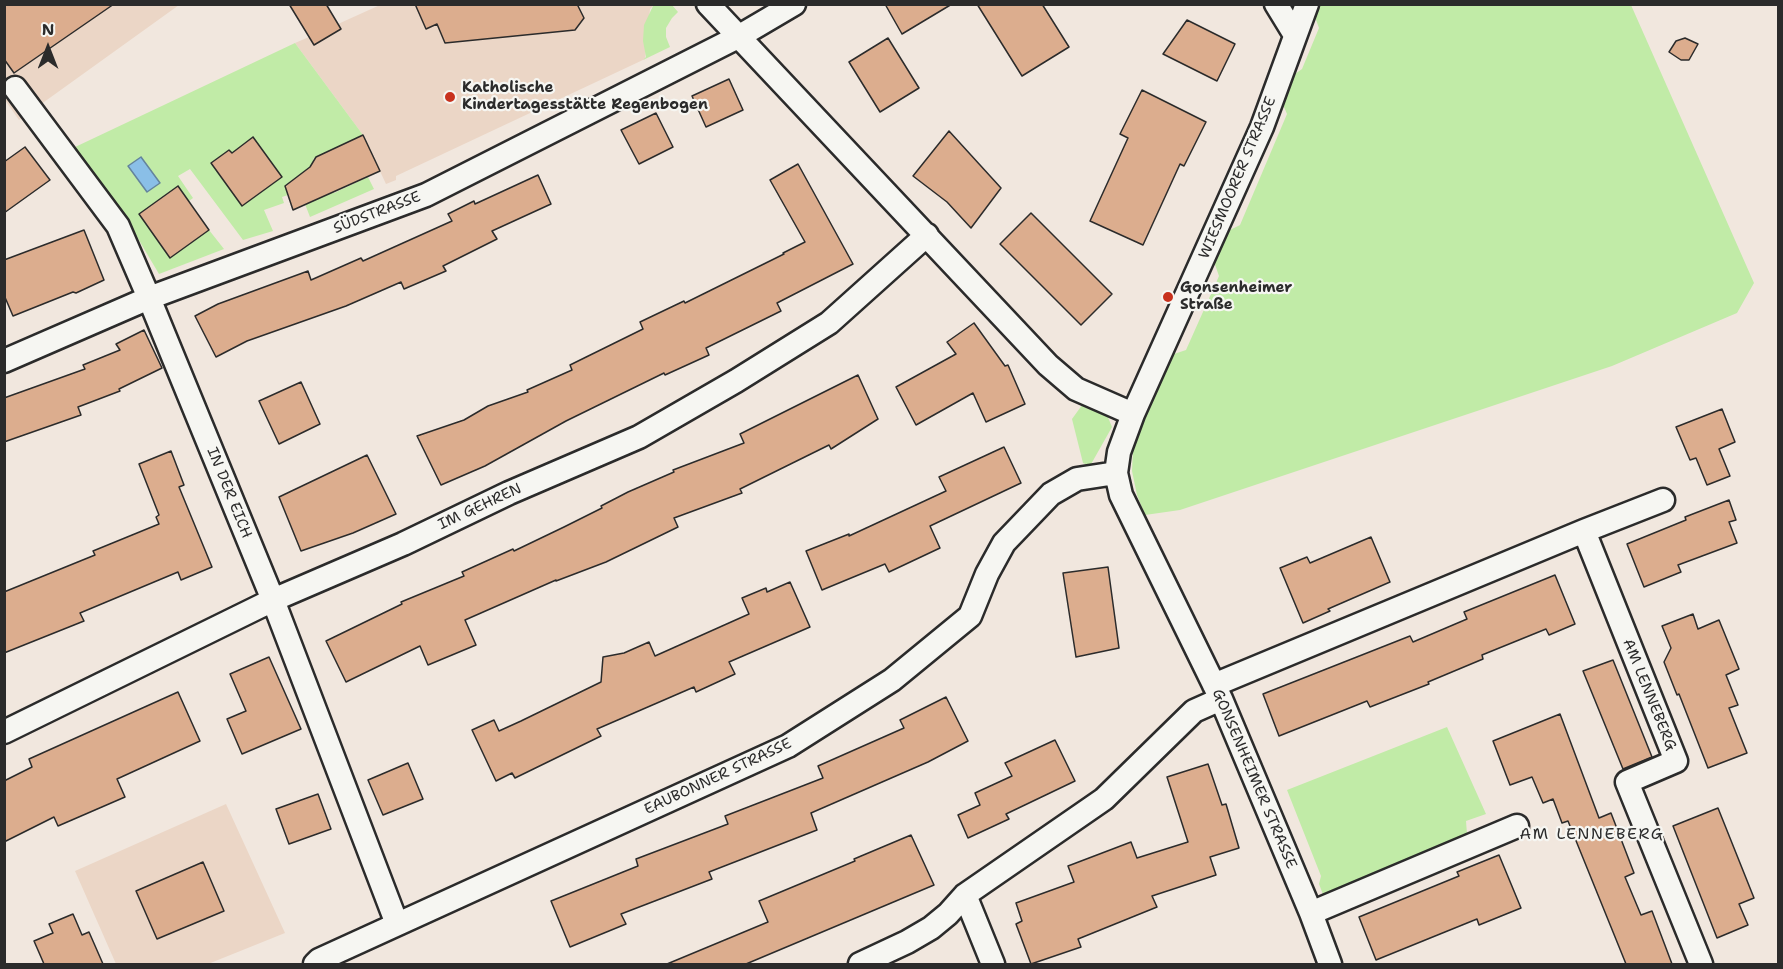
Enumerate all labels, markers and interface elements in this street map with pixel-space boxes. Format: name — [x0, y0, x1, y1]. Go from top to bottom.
north arrow — [18, 18, 78, 78]
text: N — [42, 19, 54, 40]
place label: Katholische Kindertagesstätte Regenbogen — [462, 79, 708, 114]
marker: Katholische Kindertagesstätte Regenbogen — [443, 90, 457, 104]
street label: WIESMOORER STRASSE — [1196, 94, 1280, 262]
street label: SÜDSTRASSE — [331, 188, 423, 238]
place label: Gonsenheimer Straße — [1180, 279, 1292, 314]
marker: Gonsenheimer Straße — [1161, 290, 1175, 304]
street label: IN DER EICH — [203, 445, 255, 541]
street label: IM GEHREN — [435, 480, 525, 534]
street label: AM LENNEBERG — [1618, 636, 1680, 754]
street label: GONSENHEIMER STRASSE — [1208, 686, 1300, 872]
street label: EAUBONNER STRASSE — [641, 735, 795, 819]
district label: AM LENNEBERG — [1520, 825, 1664, 845]

